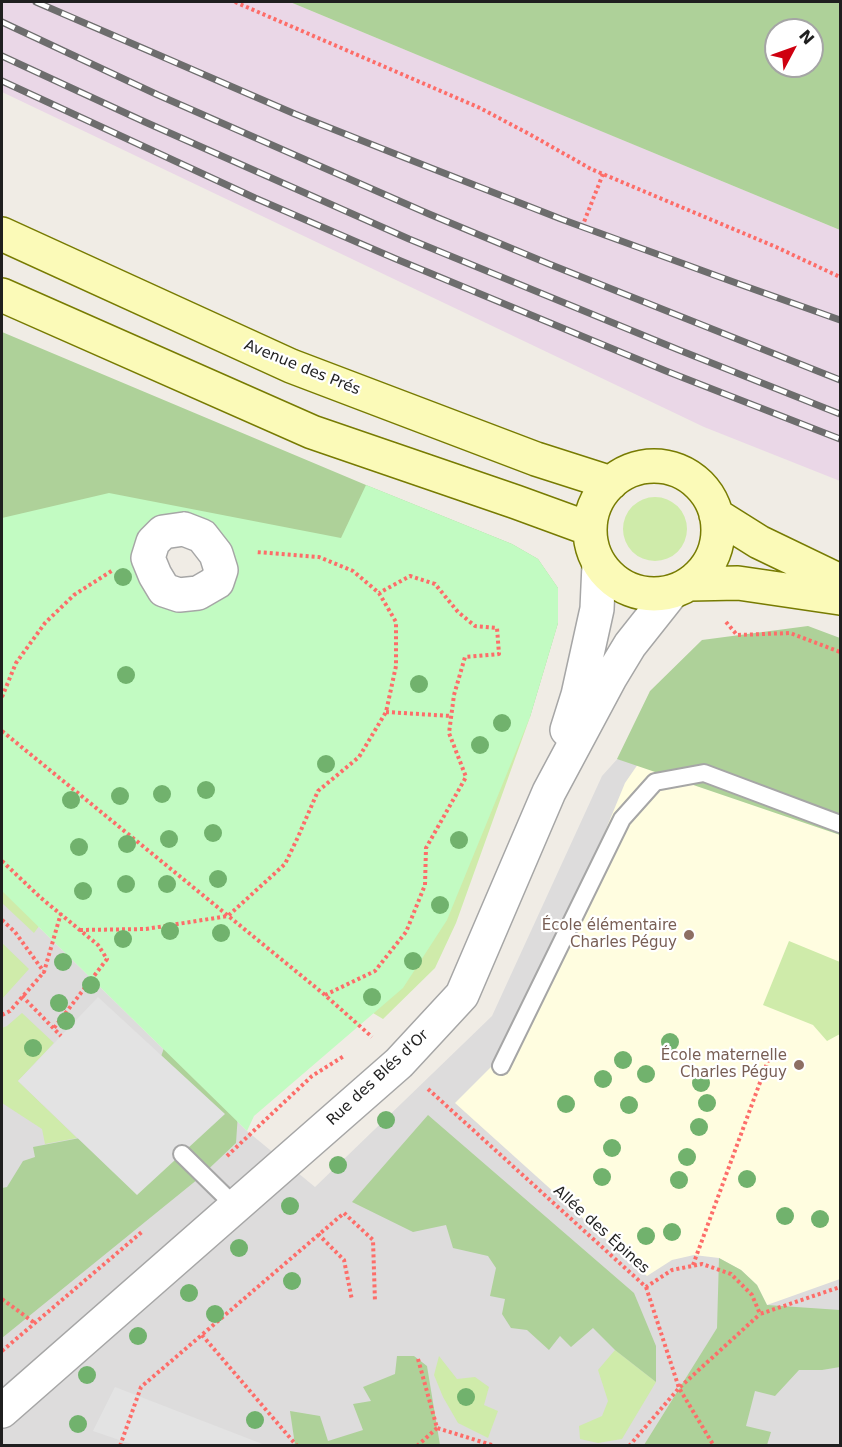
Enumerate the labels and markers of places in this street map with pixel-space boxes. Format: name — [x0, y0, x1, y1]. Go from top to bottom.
place label: École élémentaire Charles Péguy — [542, 917, 677, 952]
marker: École élémentaire Charles Péguy — [682, 928, 696, 942]
place label: École maternelle Charles Péguy — [661, 1047, 787, 1082]
marker: École maternelle Charles Péguy — [792, 1058, 806, 1072]

